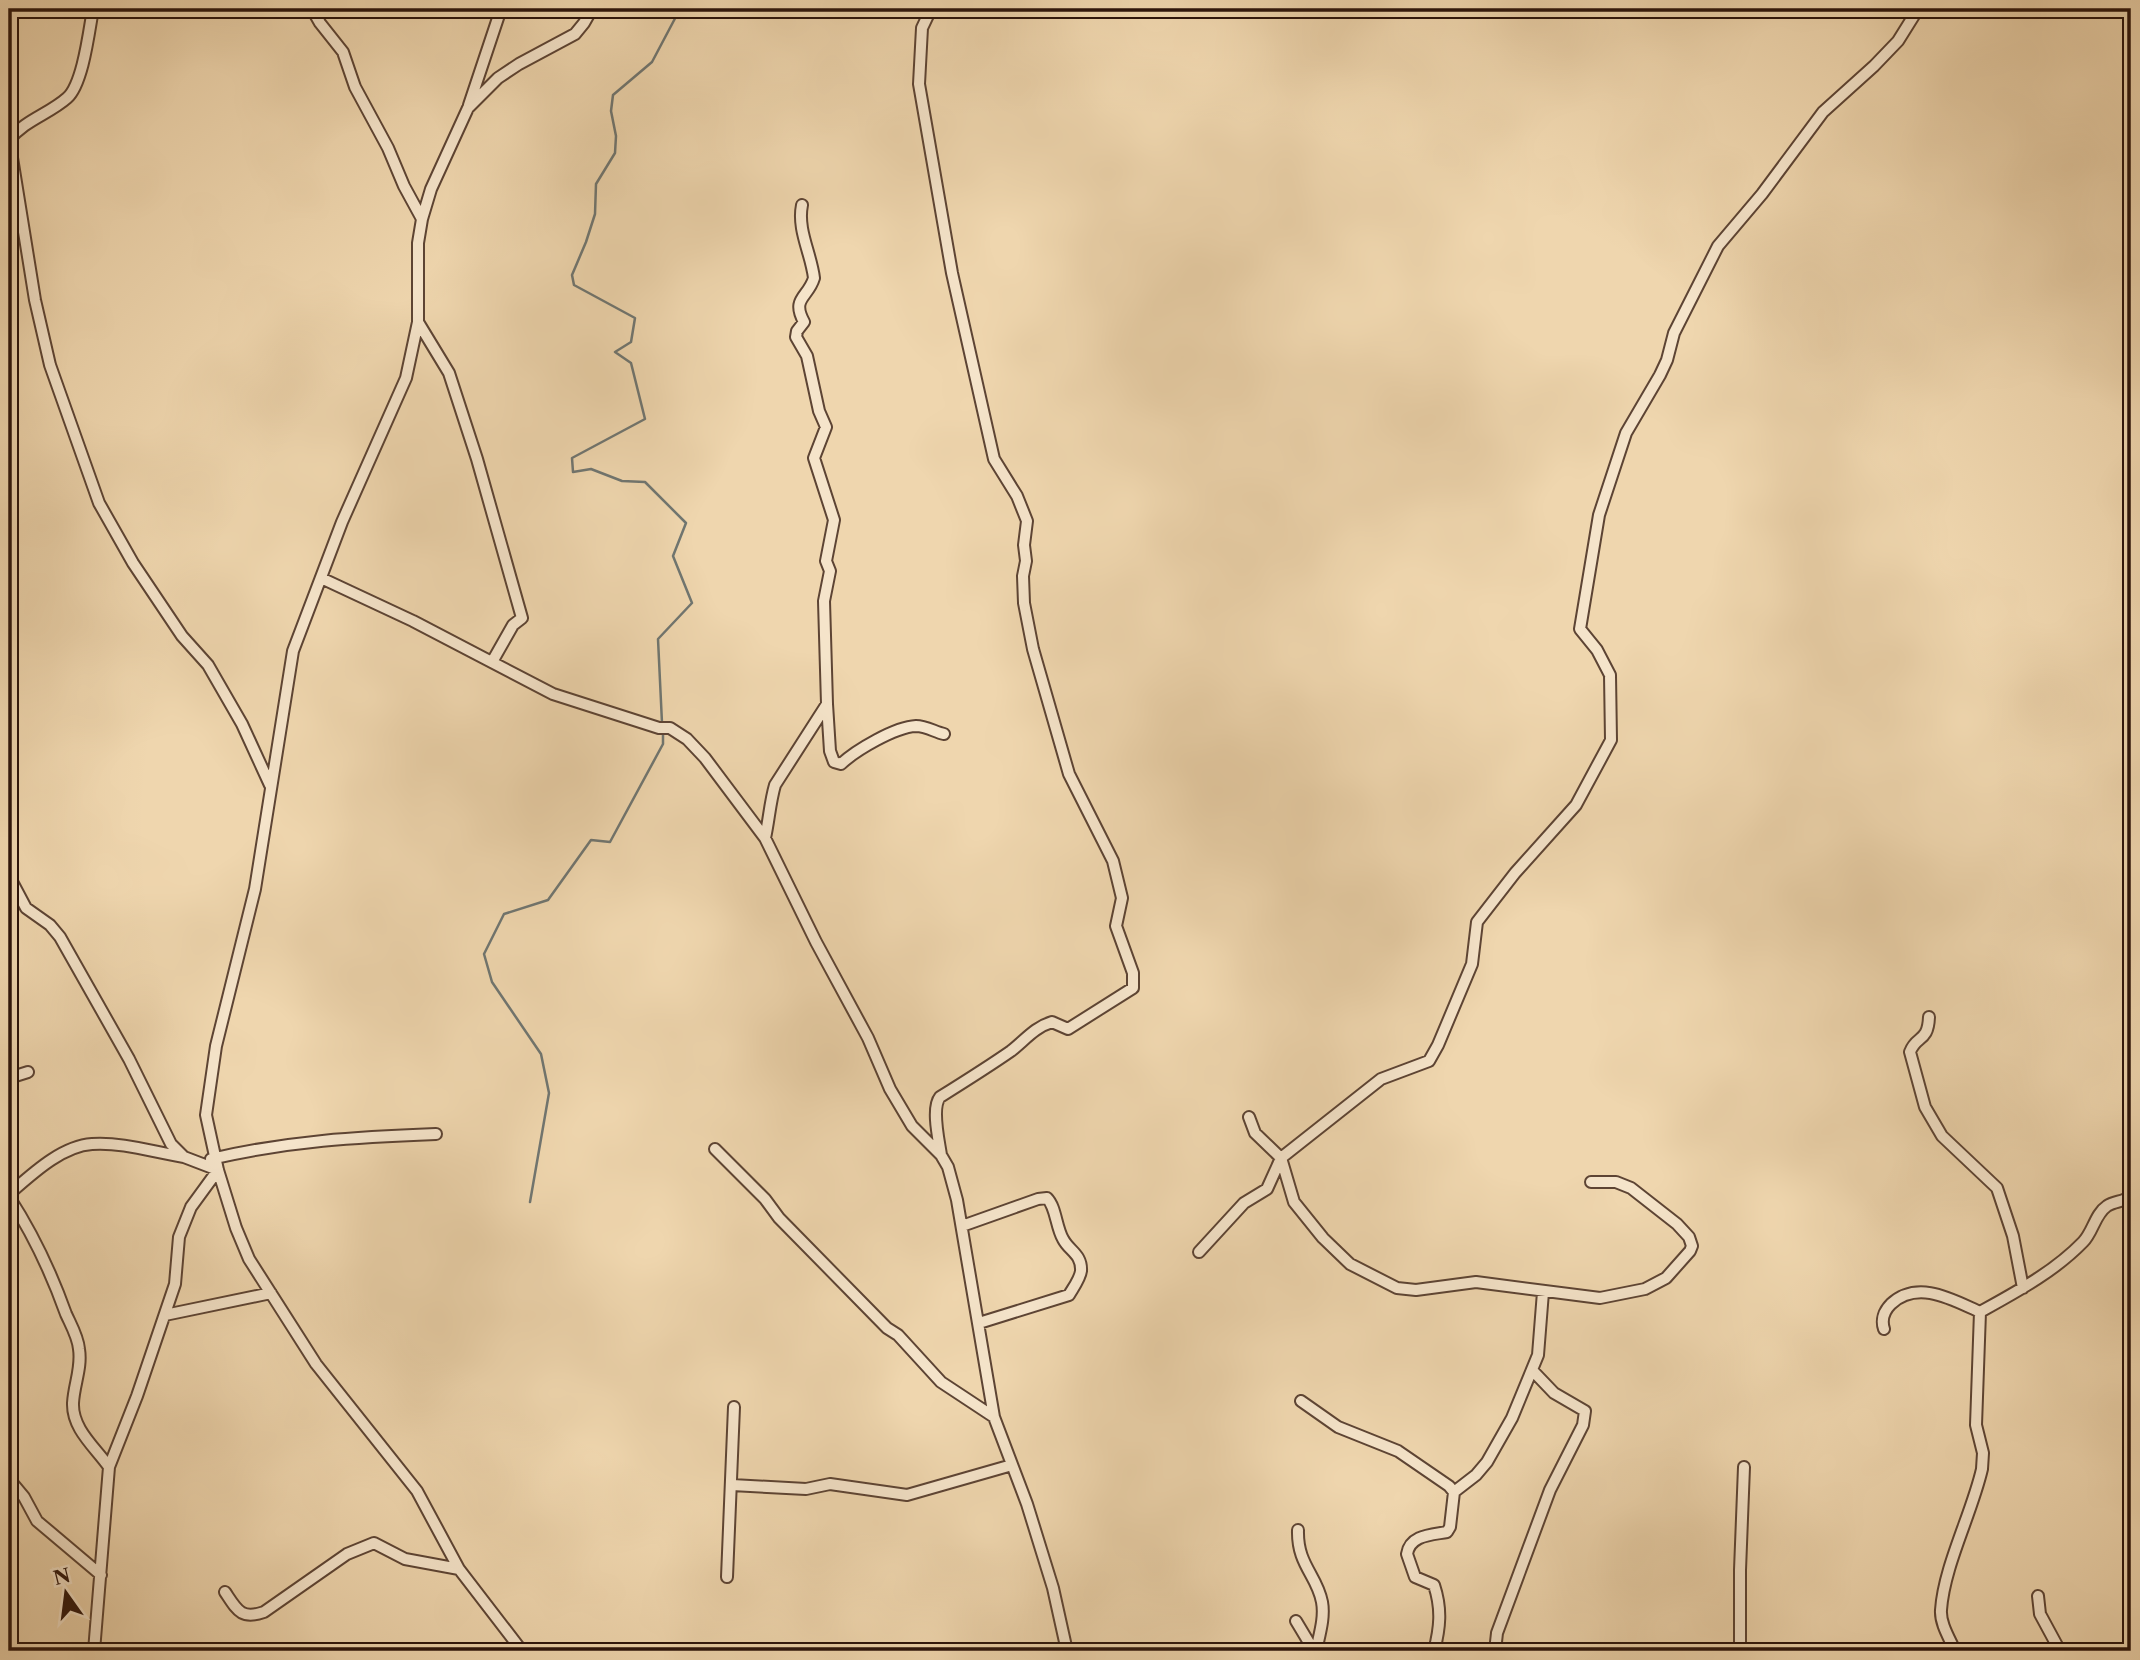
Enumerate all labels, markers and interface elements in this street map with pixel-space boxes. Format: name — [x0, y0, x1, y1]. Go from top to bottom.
north arrow — [32, 1558, 102, 1628]
text: N — [51, 1564, 73, 1590]

